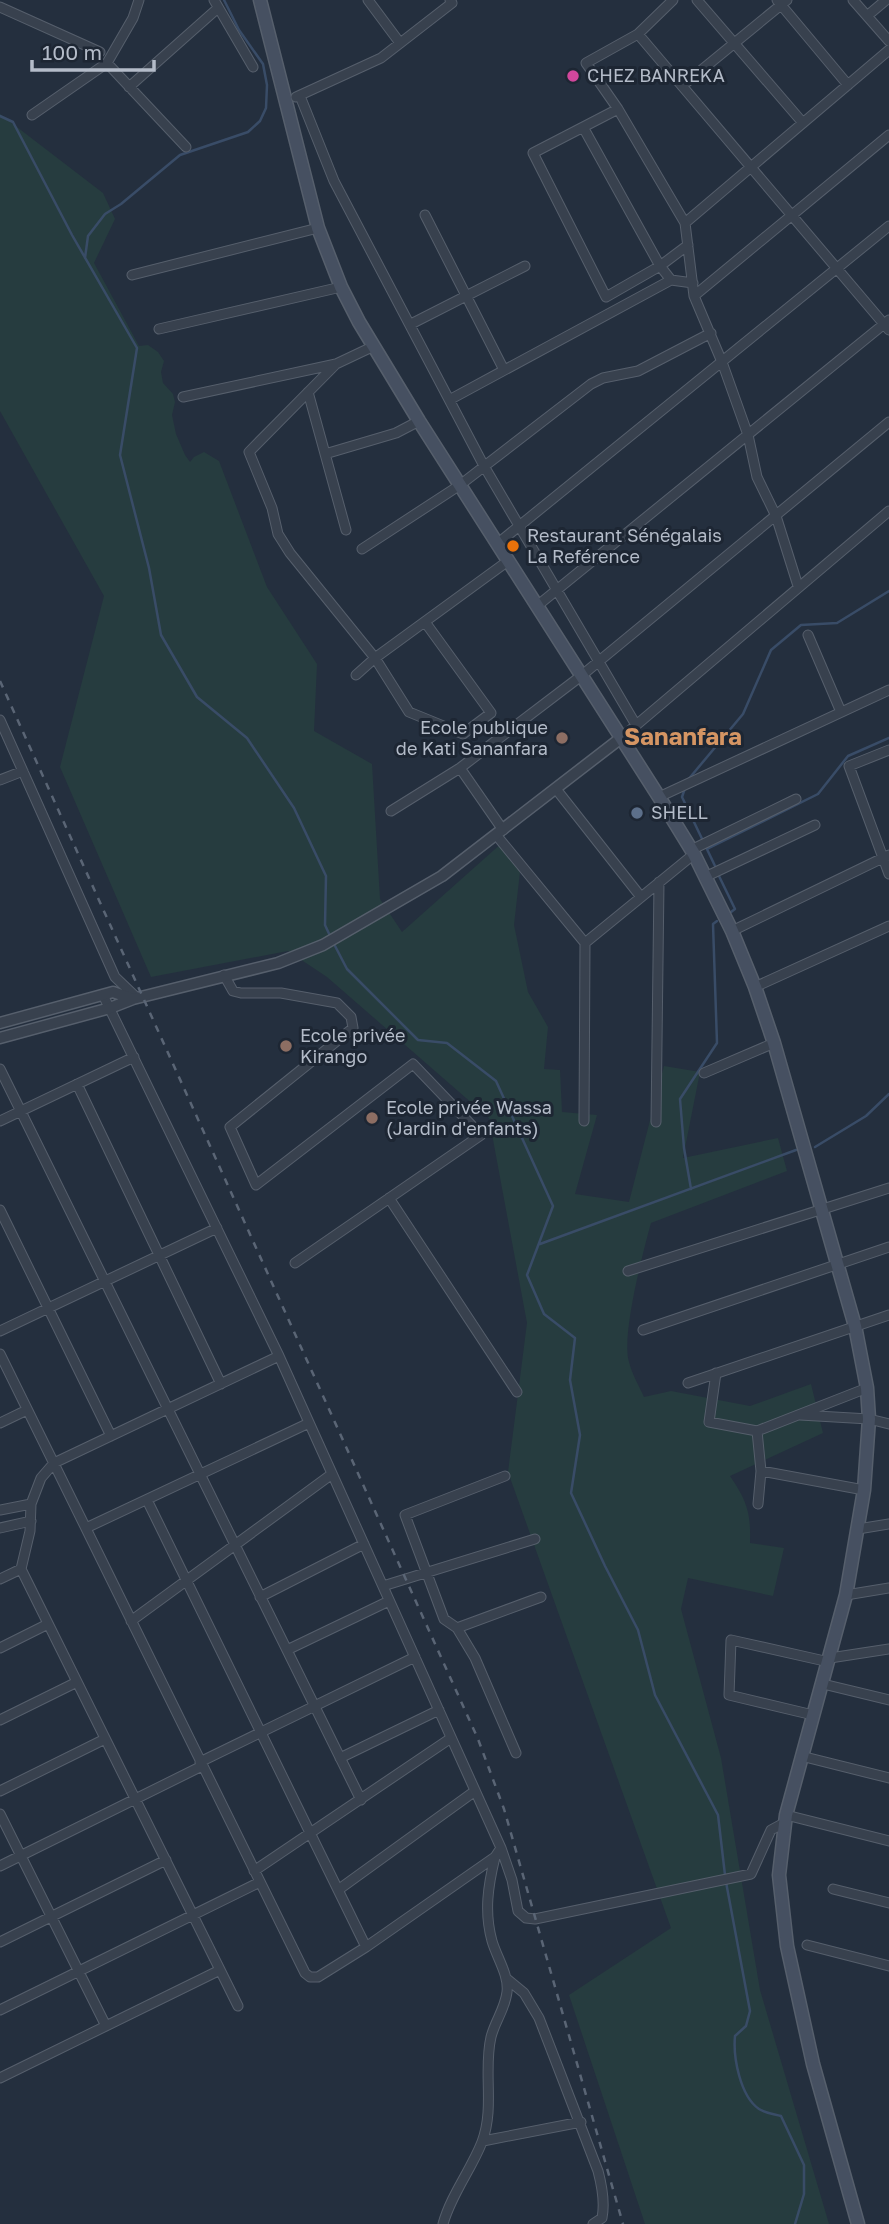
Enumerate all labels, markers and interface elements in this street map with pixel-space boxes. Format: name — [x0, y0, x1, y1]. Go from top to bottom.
scale bar — [32, 28, 154, 72]
text: 100 m — [42, 39, 102, 65]
place label: CHEZ BANREKA — [587, 64, 725, 86]
marker: CHEZ BANREKA — [565, 68, 581, 84]
place label: Restaurant Sénégalais La Reférence — [527, 524, 722, 567]
marker: Restaurant Sénégalais La Reférence — [505, 538, 521, 554]
place label: Ecole publique de Kati Sananfara — [396, 716, 548, 759]
district label: Sananfara — [624, 721, 742, 750]
marker: Ecole publique de Kati Sananfara — [554, 730, 570, 746]
place label: SHELL — [651, 801, 708, 823]
marker: SHELL — [629, 805, 645, 821]
place label: Ecole privée Kirango — [300, 1024, 405, 1067]
marker: Ecole privée Kirango — [278, 1038, 294, 1054]
place label: Ecole privée Wassa (Jardin d'enfants) — [386, 1096, 552, 1139]
marker: Ecole privée Wassa (Jardin d'enfants) — [364, 1110, 380, 1126]

